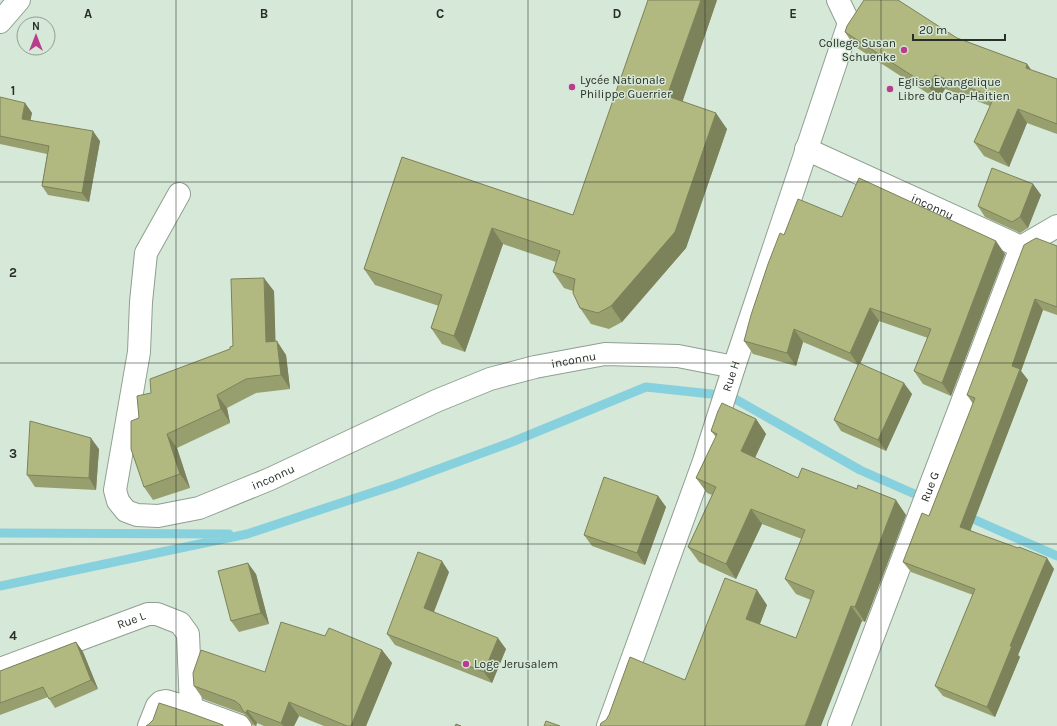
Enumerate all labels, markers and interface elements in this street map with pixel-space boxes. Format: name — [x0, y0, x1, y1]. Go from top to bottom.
text: A — [84, 6, 92, 21]
text: B — [260, 6, 268, 21]
text: C — [436, 6, 444, 21]
text: D — [613, 6, 622, 21]
text: E — [789, 6, 797, 21]
north arrow — [16, 16, 56, 56]
scale bar — [913, 16, 1005, 42]
text: N — [32, 20, 40, 33]
text: 20 m — [919, 23, 947, 37]
place label: College Susan Schuenke — [819, 36, 896, 64]
marker: College Susan Schuenke — [899, 45, 909, 55]
place label: Lycée Nationale Philippe Guerrier — [580, 73, 672, 101]
place label: Eglise Evangelique Libre du Cap-Haitien — [898, 75, 1010, 103]
marker: Lycée Nationale Philippe Guerrier — [567, 82, 577, 92]
text: 1 — [11, 83, 15, 98]
marker: Eglise Evangelique Libre du Cap-Haitien — [885, 84, 895, 94]
street label: inconnu — [909, 191, 956, 222]
text: 2 — [9, 265, 17, 280]
street label: inconnu — [550, 349, 597, 371]
street label: Rue H — [720, 359, 743, 393]
text: 3 — [9, 446, 17, 461]
street label: inconnu — [250, 461, 297, 493]
street label: Rue G — [918, 470, 942, 504]
street label: Rue L — [115, 608, 148, 632]
text: 4 — [9, 628, 17, 643]
place label: Loge Jerusalem — [474, 657, 558, 671]
marker: Loge Jerusalem — [461, 659, 471, 669]

